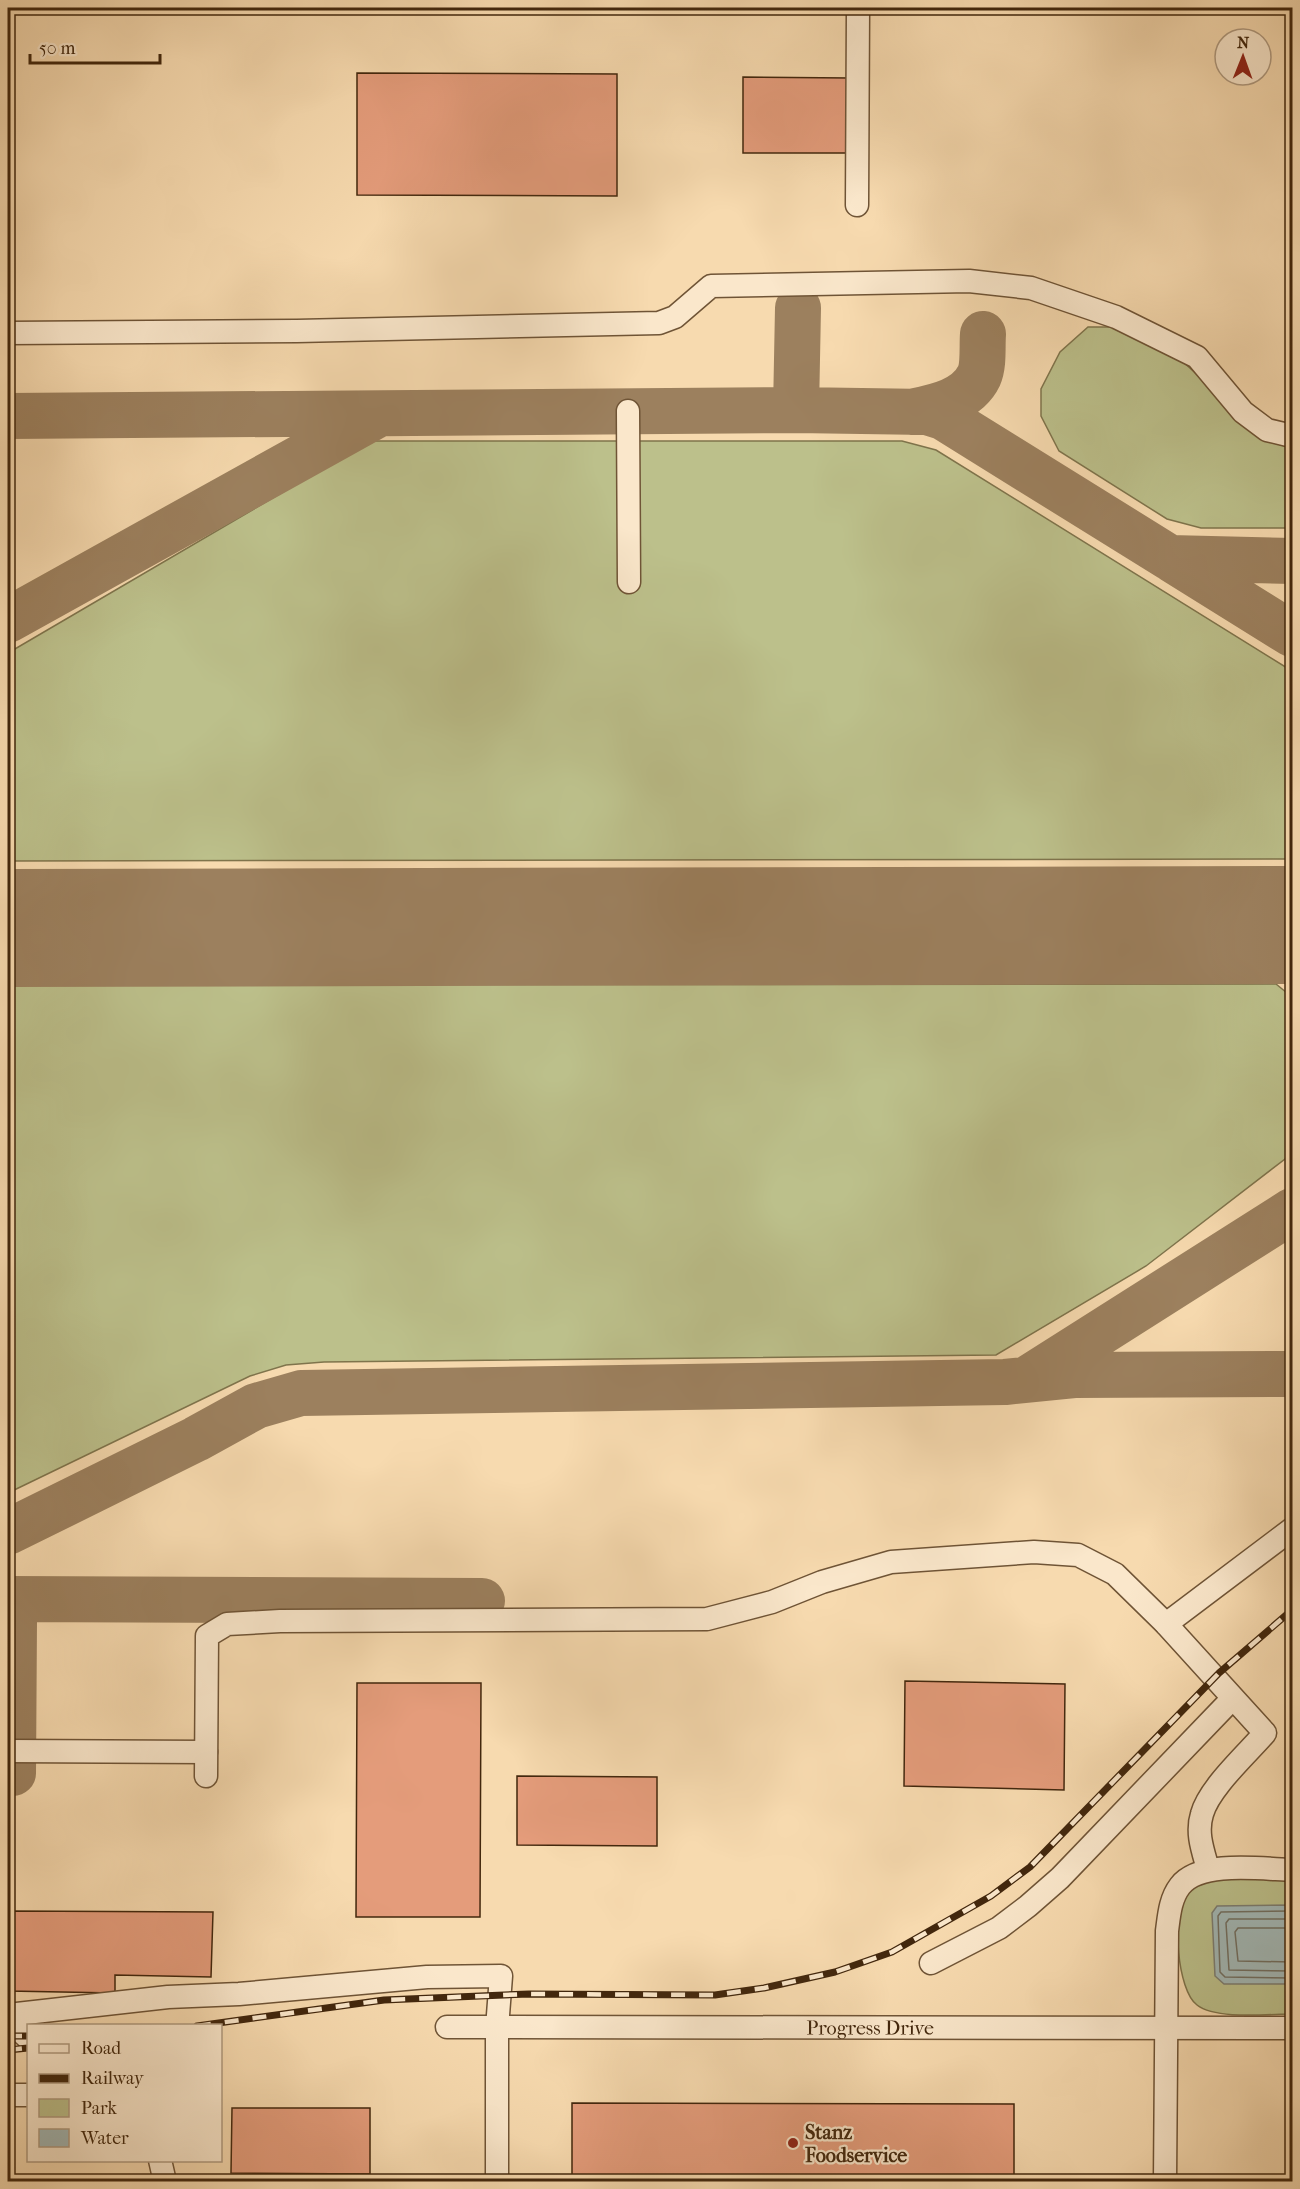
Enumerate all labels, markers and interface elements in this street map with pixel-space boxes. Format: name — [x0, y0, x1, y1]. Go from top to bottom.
scale bar — [30, 27, 160, 65]
north arrow — [1213, 27, 1273, 87]
text: N — [1237, 33, 1250, 52]
text: 50 m — [39, 38, 76, 59]
street label: Progress Drive — [806, 2016, 934, 2040]
legend — [27, 2024, 222, 2162]
text: Road — [81, 2038, 121, 2059]
text: Railway — [81, 2068, 145, 2089]
text: Park — [81, 2098, 118, 2119]
place label: Stanz Foodservice — [804, 2121, 907, 2167]
text: Water — [80, 2128, 129, 2149]
marker: Stanz Foodservice — [786, 2136, 800, 2150]

